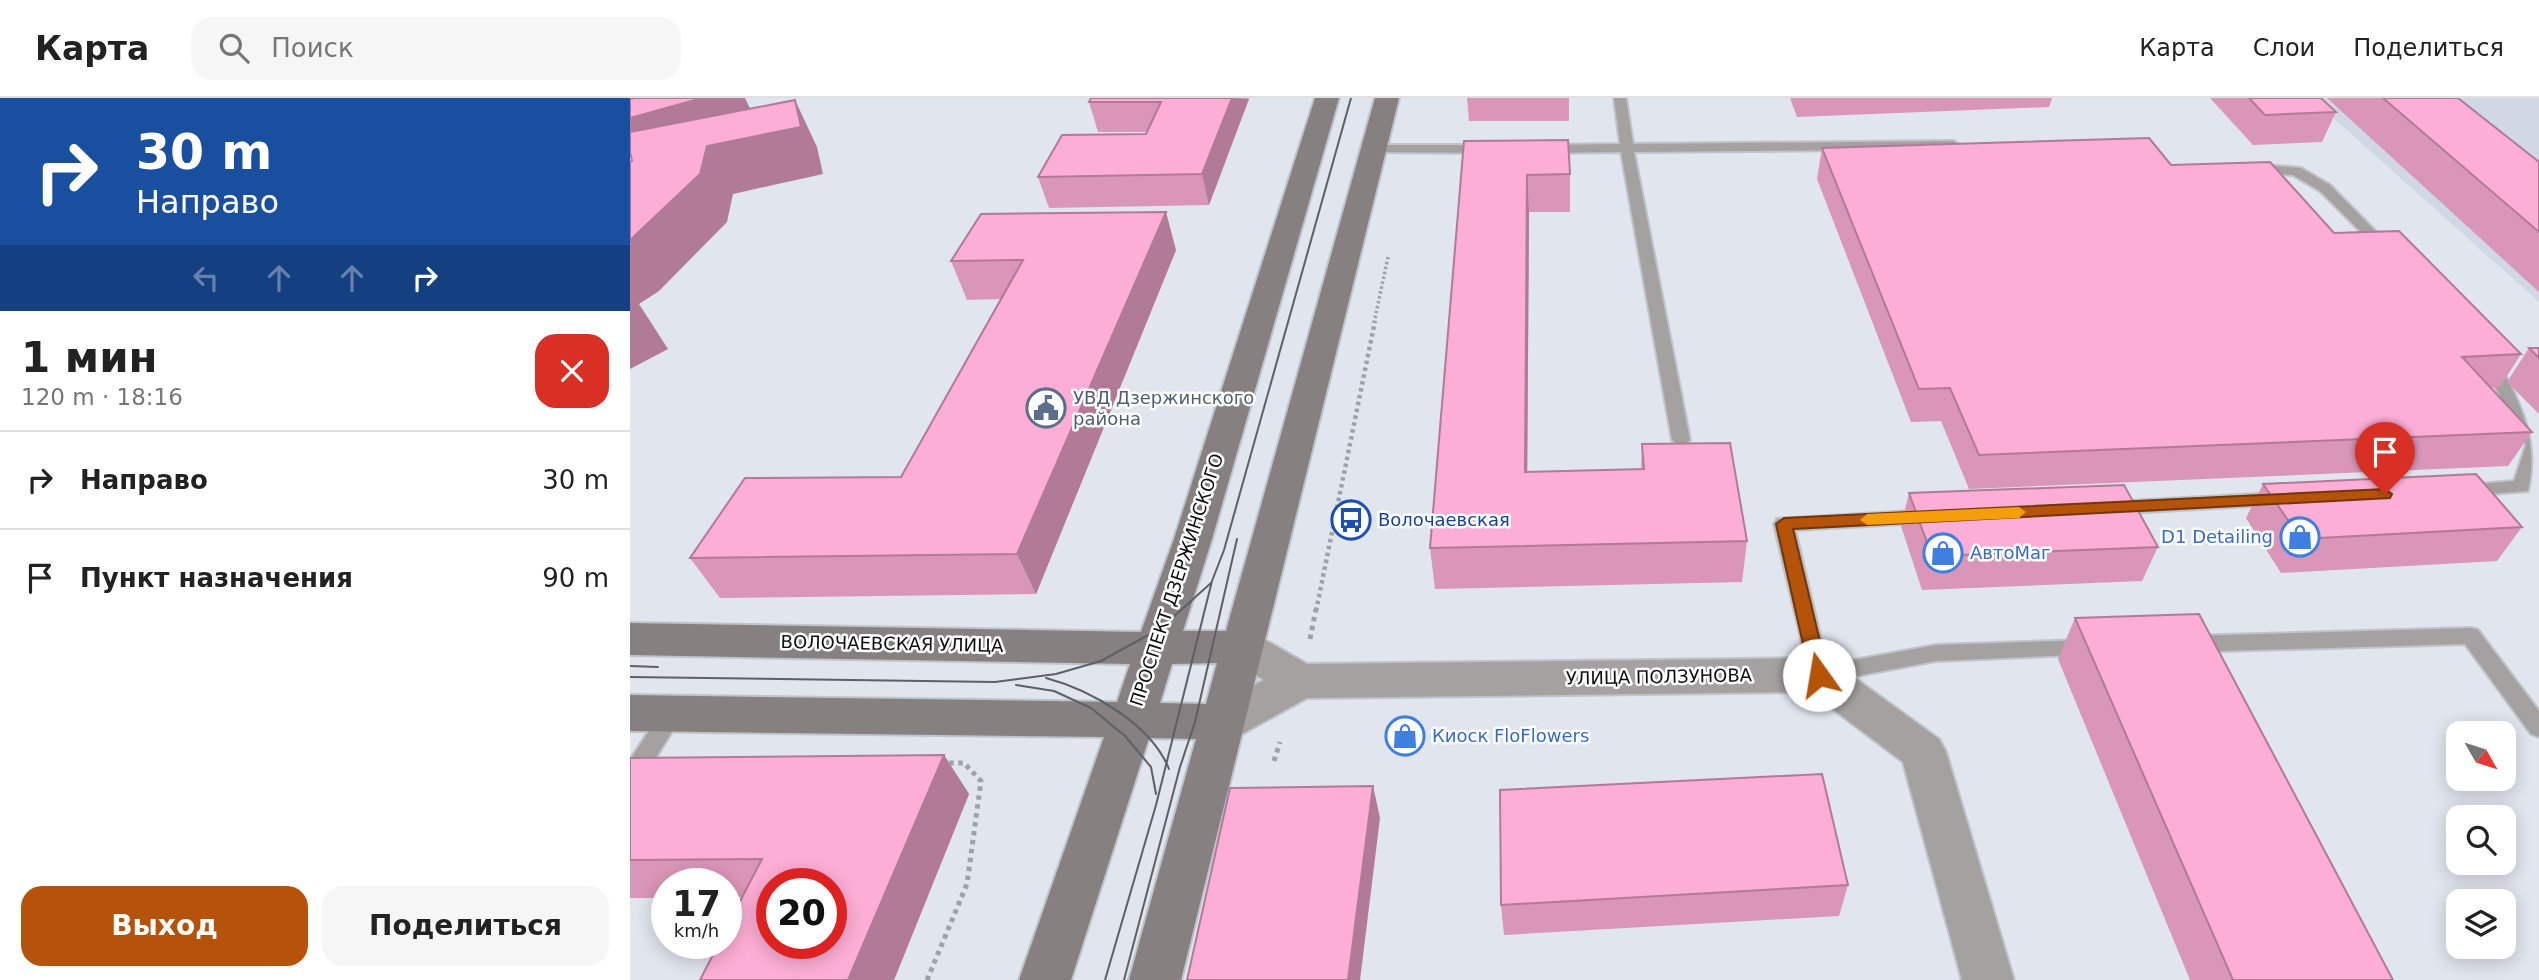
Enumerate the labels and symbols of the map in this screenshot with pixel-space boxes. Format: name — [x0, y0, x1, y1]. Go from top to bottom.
public building icon: УВД Дзержинского района — [1025, 387, 1067, 429]
place label: УВД Дзержинского района — [1073, 387, 1254, 429]
pin — [2355, 422, 2415, 494]
street label: ПРОСПЕКТ ДЗЕРЖИНСКОГО — [1126, 451, 1227, 709]
bus stop icon: Волочаевская — [1330, 499, 1372, 541]
place label: Волочаевская — [1378, 509, 1510, 530]
shop icon: D1 Detailing — [2279, 516, 2321, 558]
place label: D1 Detailing — [2161, 526, 2273, 547]
shop icon: АвтоМаг — [1922, 532, 1964, 574]
place label: АвтоМаг — [1970, 542, 2050, 563]
street label: ВОЛОЧАЕВСКАЯ УЛИЦА — [780, 631, 1004, 656]
position arrow — [1782, 638, 1856, 712]
street label: УЛИЦА ПОЛЗУНОВА — [1566, 664, 1753, 689]
shop icon: Киоск FloFlowers — [1384, 715, 1426, 757]
north arrow — [2446, 721, 2516, 791]
place label: Киоск FloFlowers — [1432, 725, 1589, 746]
speed limit sign: 20 — [756, 868, 847, 959]

